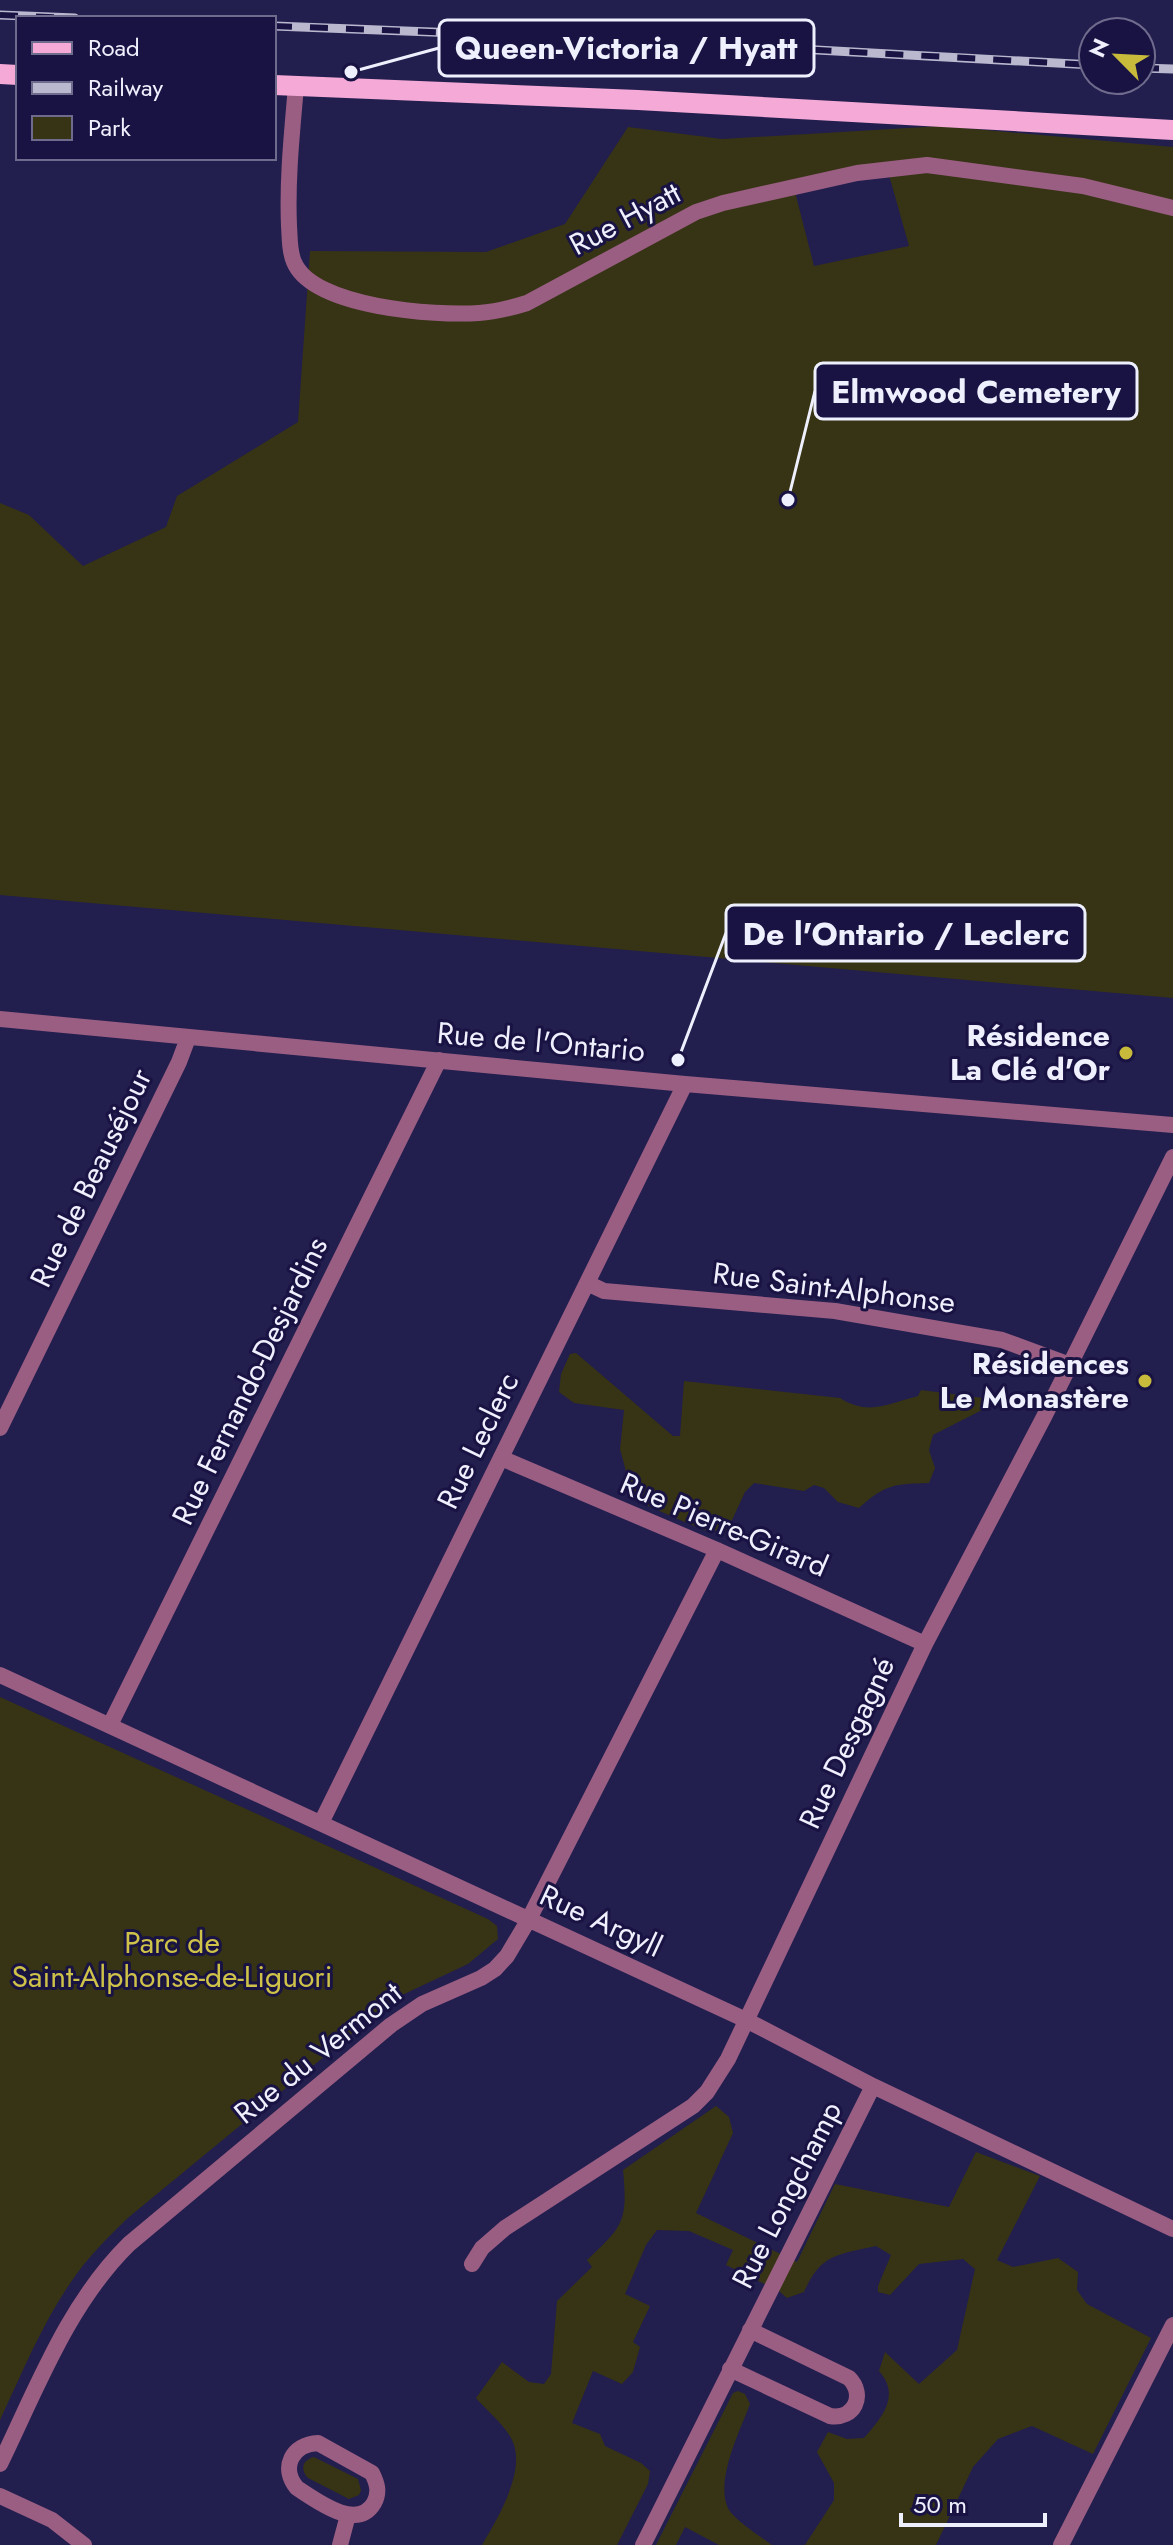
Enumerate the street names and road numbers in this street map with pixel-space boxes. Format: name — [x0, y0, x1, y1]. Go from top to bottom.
street label: Rue Hyatt — [561, 171, 689, 266]
street label: Rue de l'Ontario — [435, 1011, 647, 1072]
street label: Rue de Beauséjour — [19, 1061, 162, 1294]
street label: Rue Fernando-Desjardins — [161, 1230, 338, 1532]
street label: Rue Saint-Alphonse — [710, 1251, 958, 1324]
street label: Rue Leclerc — [426, 1365, 529, 1516]
street label: Rue Pierre-Girard — [614, 1461, 835, 1588]
street label: Rue Desgagné — [788, 1650, 905, 1836]
street label: Rue Argyll — [533, 1873, 670, 1968]
street label: Rue du Vermont — [225, 1971, 411, 2134]
street label: Rue Longchamp — [721, 2094, 852, 2296]

